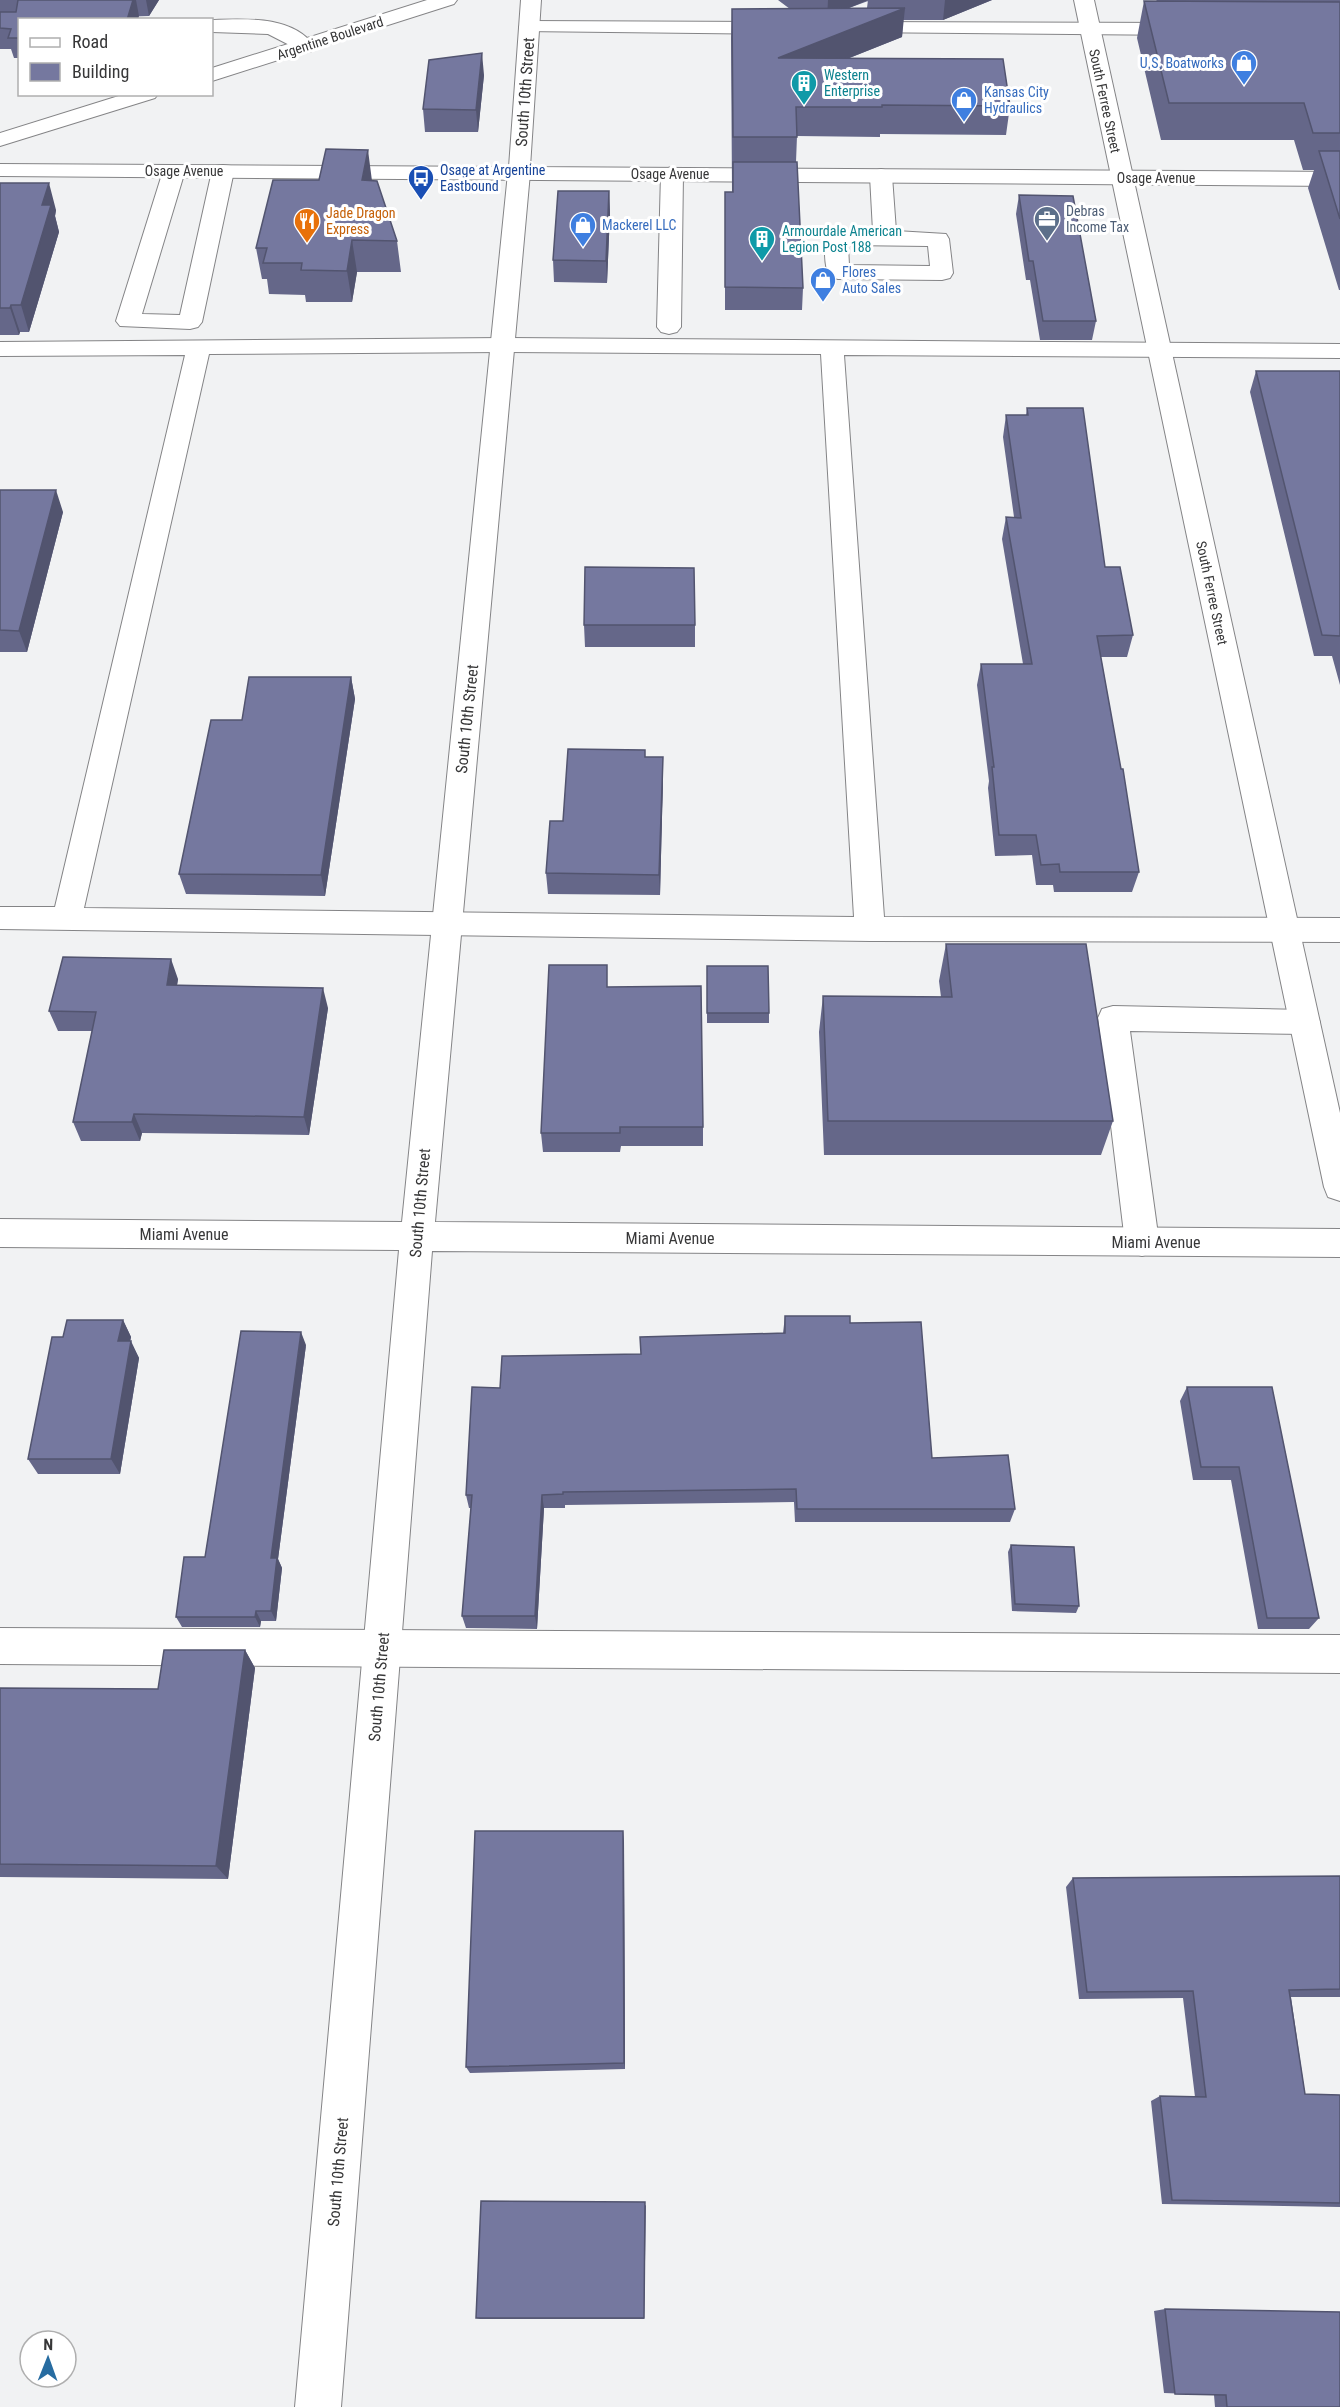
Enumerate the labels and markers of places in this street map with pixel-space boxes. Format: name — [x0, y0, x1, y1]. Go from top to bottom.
shop icon: U.S. Boatworks — [1229, 48, 1259, 86]
place label: U.S. Boatworks — [1140, 55, 1224, 71]
place label: Western Enterprise — [824, 67, 880, 99]
building icon: Western Enterprise — [789, 68, 819, 106]
place label: Kansas City Hydraulics — [984, 84, 1049, 116]
shop icon: Kansas City Hydraulics — [949, 85, 979, 123]
place label: Osage at Argentine Eastbound — [440, 162, 546, 194]
bus stop icon: Osage at Argentine Eastbound — [406, 163, 436, 201]
place label: Debras Income Tax — [1066, 203, 1129, 235]
office icon: Debras Income Tax — [1032, 204, 1062, 242]
place label: Jade Dragon Express — [326, 205, 396, 237]
restaurant icon: Jade Dragon Express — [292, 206, 322, 244]
shop icon: Mackerel LLC — [568, 210, 598, 248]
place label: Mackerel LLC — [602, 217, 676, 233]
place label: Armourdale American Legion Post 188 — [782, 223, 902, 255]
building icon: Armourdale American Legion Post 188 — [747, 224, 777, 262]
place label: Flores Auto Sales — [842, 264, 901, 296]
shop icon: Flores Auto Sales — [808, 265, 838, 303]

